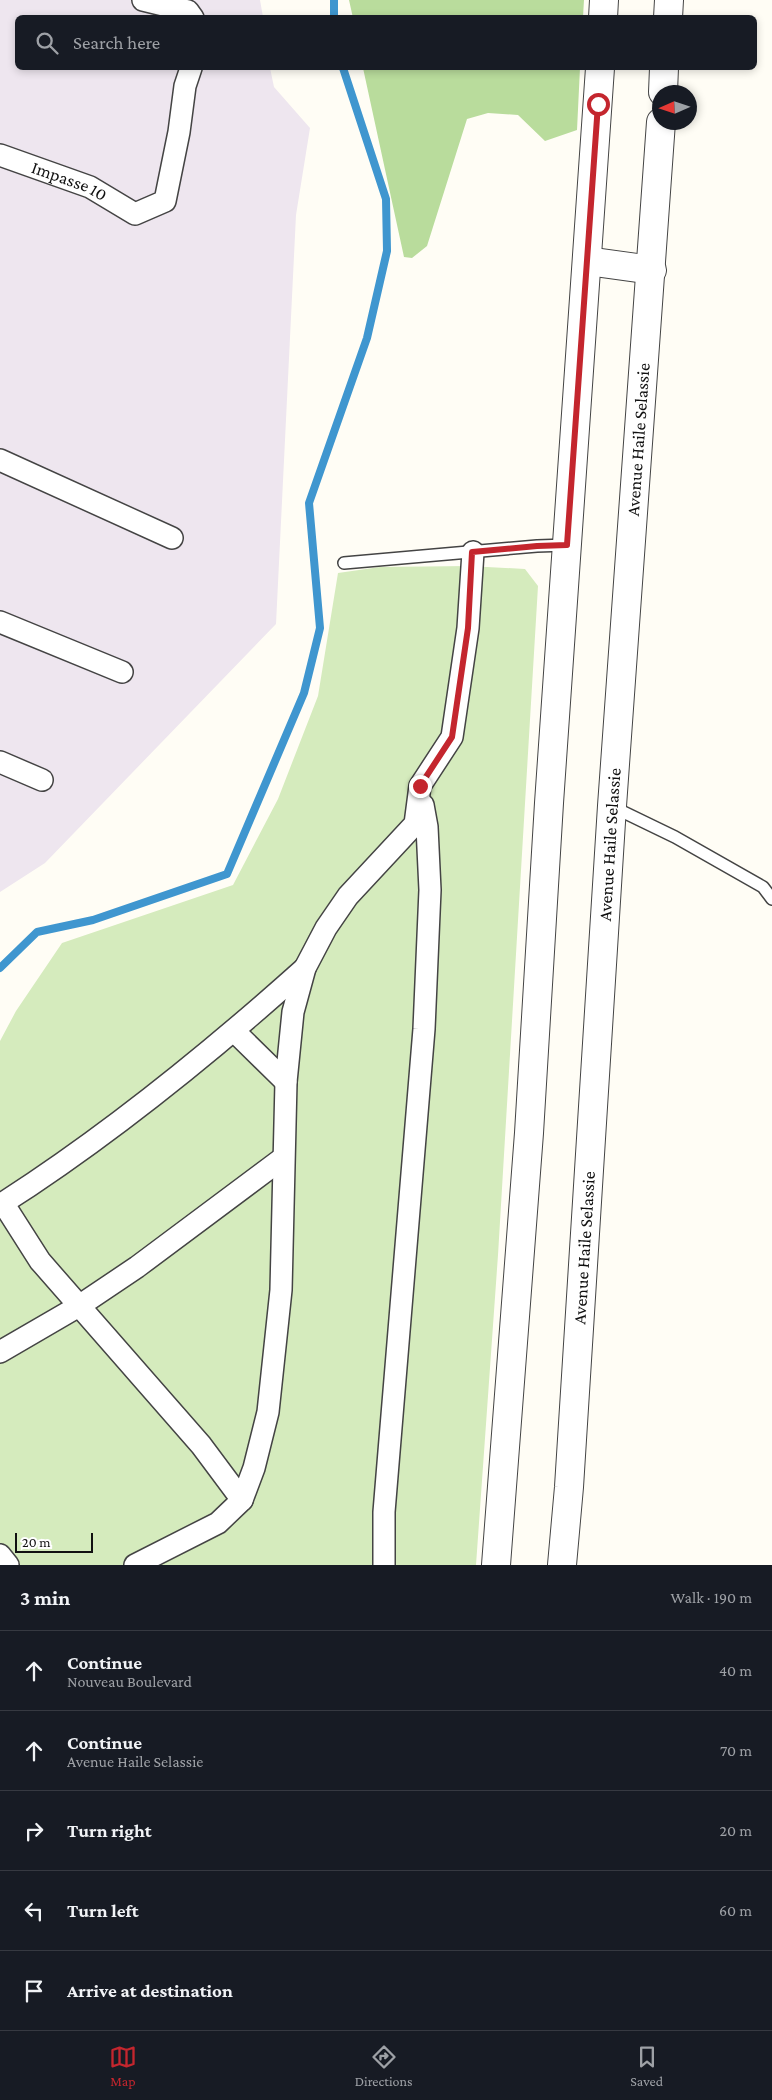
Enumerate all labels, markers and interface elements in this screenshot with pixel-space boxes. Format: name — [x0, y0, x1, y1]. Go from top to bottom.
search box — [15, 15, 757, 70]
icon: search — [33, 29, 61, 57]
text: Search here — [73, 32, 160, 53]
north arrow — [652, 85, 697, 130]
route start — [587, 93, 610, 116]
street label: Impasse 10 — [29, 157, 111, 205]
street label: Avenue Haile Selassie — [623, 362, 654, 517]
street label: Avenue Haile Selassie — [595, 767, 625, 922]
route end — [409, 775, 432, 798]
street label: Avenue Haile Selassie — [569, 1170, 599, 1325]
scale bar — [15, 1530, 92, 1553]
text: 20 m — [22, 1534, 50, 1550]
text: 3 min — [20, 1586, 70, 1610]
text: Walk · 190 m — [671, 1589, 752, 1606]
text: Continue — [67, 1652, 142, 1673]
icon: ahead — [20, 1657, 48, 1685]
text: 40 m — [719, 1662, 752, 1679]
text: Nouveau Boulevard — [67, 1673, 192, 1690]
text: Continue — [67, 1732, 142, 1753]
icon: ahead — [20, 1737, 48, 1765]
text: 70 m — [720, 1742, 752, 1759]
text: Avenue Haile Selassie — [67, 1753, 203, 1770]
icon: right — [20, 1817, 48, 1845]
text: Turn right — [67, 1820, 152, 1841]
text: 20 m — [719, 1822, 752, 1839]
icon: left — [20, 1897, 48, 1925]
text: Turn left — [67, 1900, 139, 1921]
text: 60 m — [719, 1902, 752, 1919]
icon: arrive — [20, 1977, 48, 2005]
text: Arrive at destination — [67, 1980, 233, 2001]
tab: Map — [109, 2043, 137, 2089]
tab: Directions — [355, 2043, 413, 2089]
tab: Saved — [630, 2043, 663, 2089]

